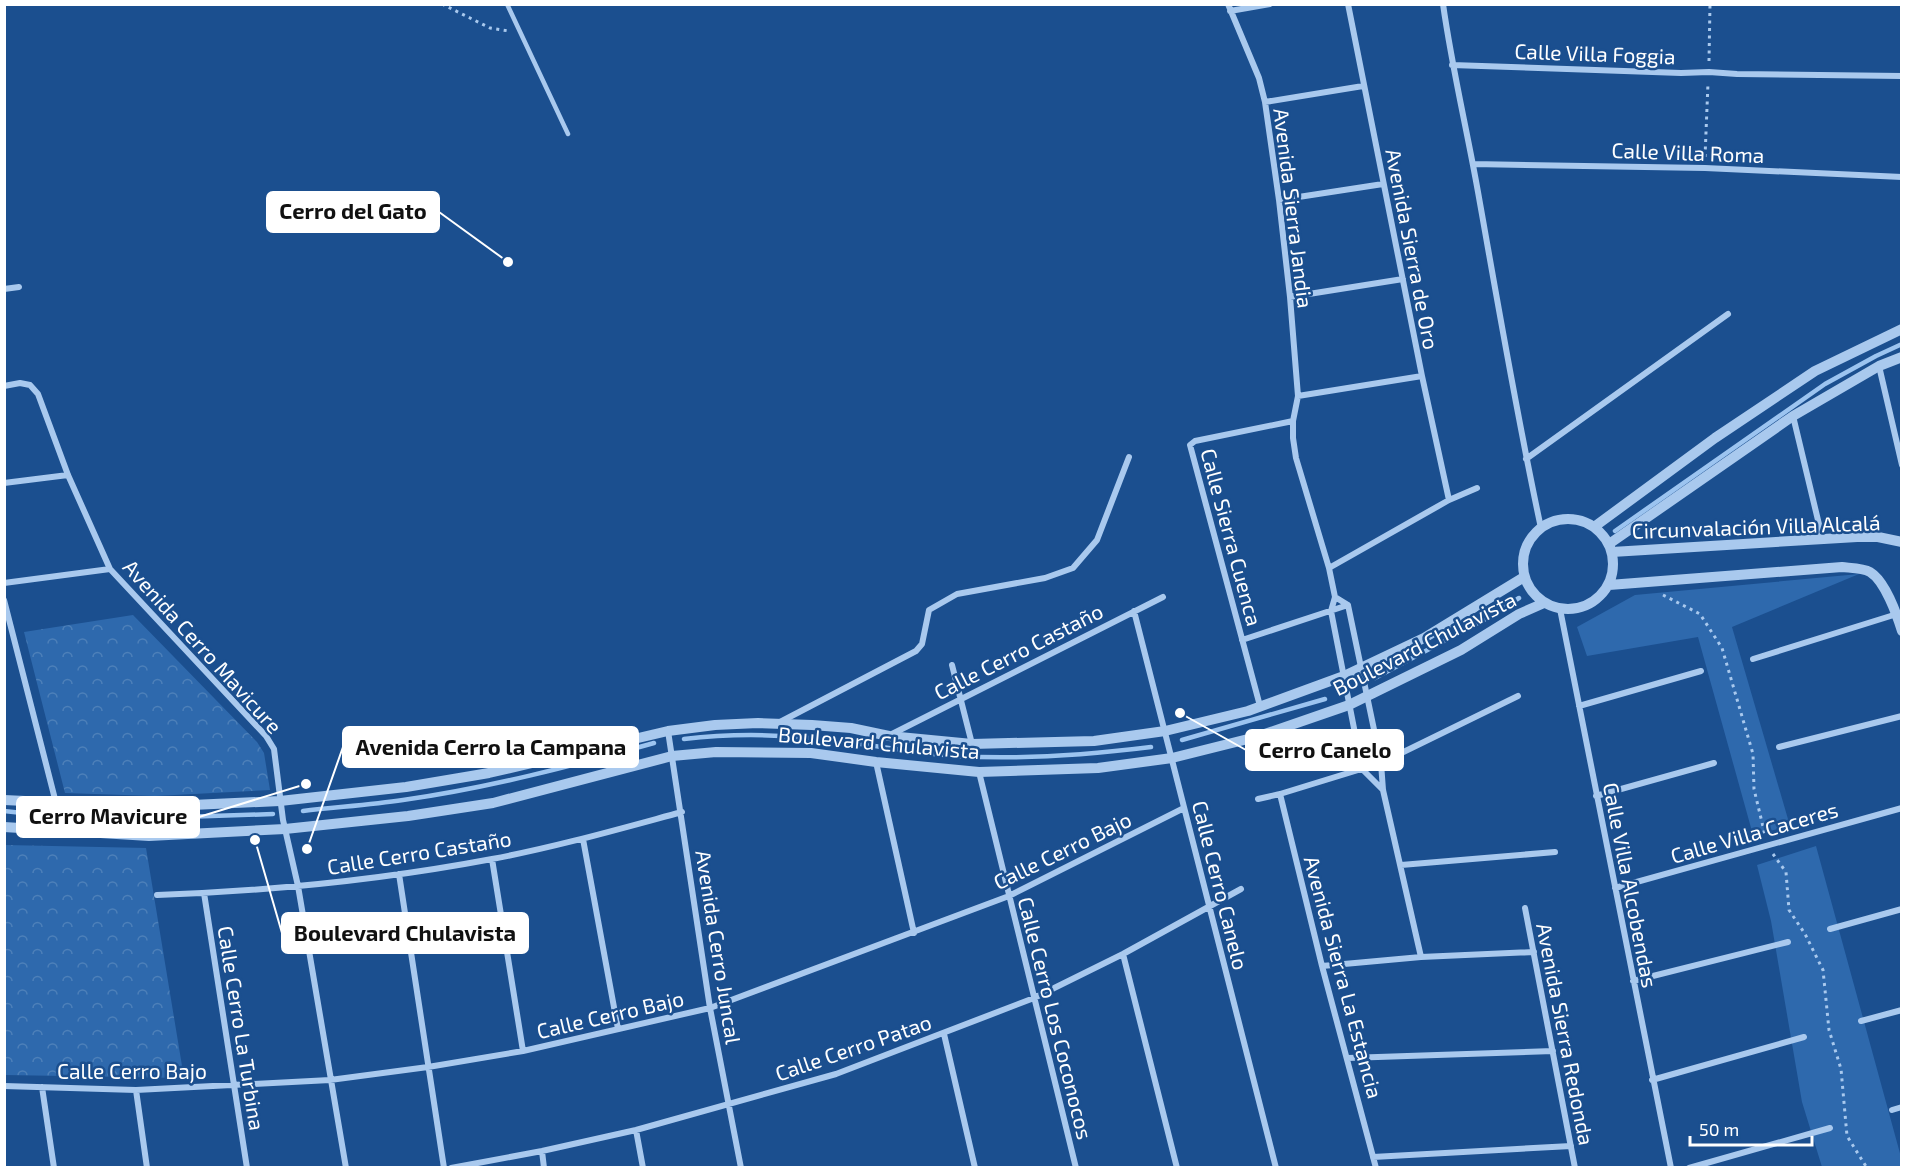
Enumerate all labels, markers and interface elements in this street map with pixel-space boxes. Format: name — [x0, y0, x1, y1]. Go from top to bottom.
street label: Calle Villa Foggia — [1514, 38, 1676, 68]
street label: Avenida Sierra Jandia — [1269, 107, 1319, 309]
street label: Calle Villa Roma — [1611, 137, 1765, 167]
street label: Avenida Sierra de Oro — [1381, 146, 1445, 352]
callout: Cerro del Gato — [267, 192, 439, 232]
text: Cerro del Gato — [279, 197, 427, 223]
street label: Calle Sierra Cuenca — [1196, 446, 1268, 628]
street label: Circunvalación Villa Alcalá — [1631, 509, 1881, 543]
street label: Avenida Cerro Mavicure — [118, 554, 288, 738]
street label: Boulevard Chulavista — [1328, 586, 1520, 700]
street label: Calle Cerro Castaño — [929, 598, 1107, 704]
street label: Boulevard Chulavista — [777, 721, 981, 763]
callout: Avenida Cerro la Campana — [343, 727, 638, 767]
callout: Cerro Canelo — [1246, 730, 1403, 770]
text: Avenida Cerro la Campana — [356, 733, 626, 759]
text: Cerro Canelo — [1259, 736, 1392, 762]
street label: Calle Villa Alcobendas — [1599, 780, 1663, 990]
street label: Calle Villa Caceres — [1667, 796, 1841, 868]
callout: Cerro Mavicure — [17, 797, 199, 837]
street label: Calle Cerro Canelo — [1188, 798, 1254, 972]
text: Cerro Mavicure — [29, 802, 187, 828]
street label: Calle Cerro Bajo — [989, 806, 1135, 895]
street label: Calle Cerro Castaño — [325, 825, 513, 879]
street label: Avenida Cerro Juncal — [691, 848, 747, 1046]
street label: Avenida Sierra La Estancia — [1300, 853, 1388, 1101]
street label: Calle Cerro Los Coconocos — [1014, 894, 1098, 1142]
callout: Boulevard Chulavista — [282, 913, 528, 953]
text: Boulevard Chulavista — [294, 919, 516, 945]
street label: Avenida Sierra Redonda — [1532, 921, 1600, 1147]
street label: Calle Cerro La Turbina — [214, 924, 270, 1132]
street label: Calle Cerro Bajo — [534, 985, 686, 1044]
street label: Calle Cerro Patao — [772, 1009, 934, 1085]
street label: Calle Cerro Bajo — [57, 1058, 207, 1084]
scale bar — [1690, 1109, 1812, 1147]
text: 50 m — [1699, 1118, 1739, 1140]

